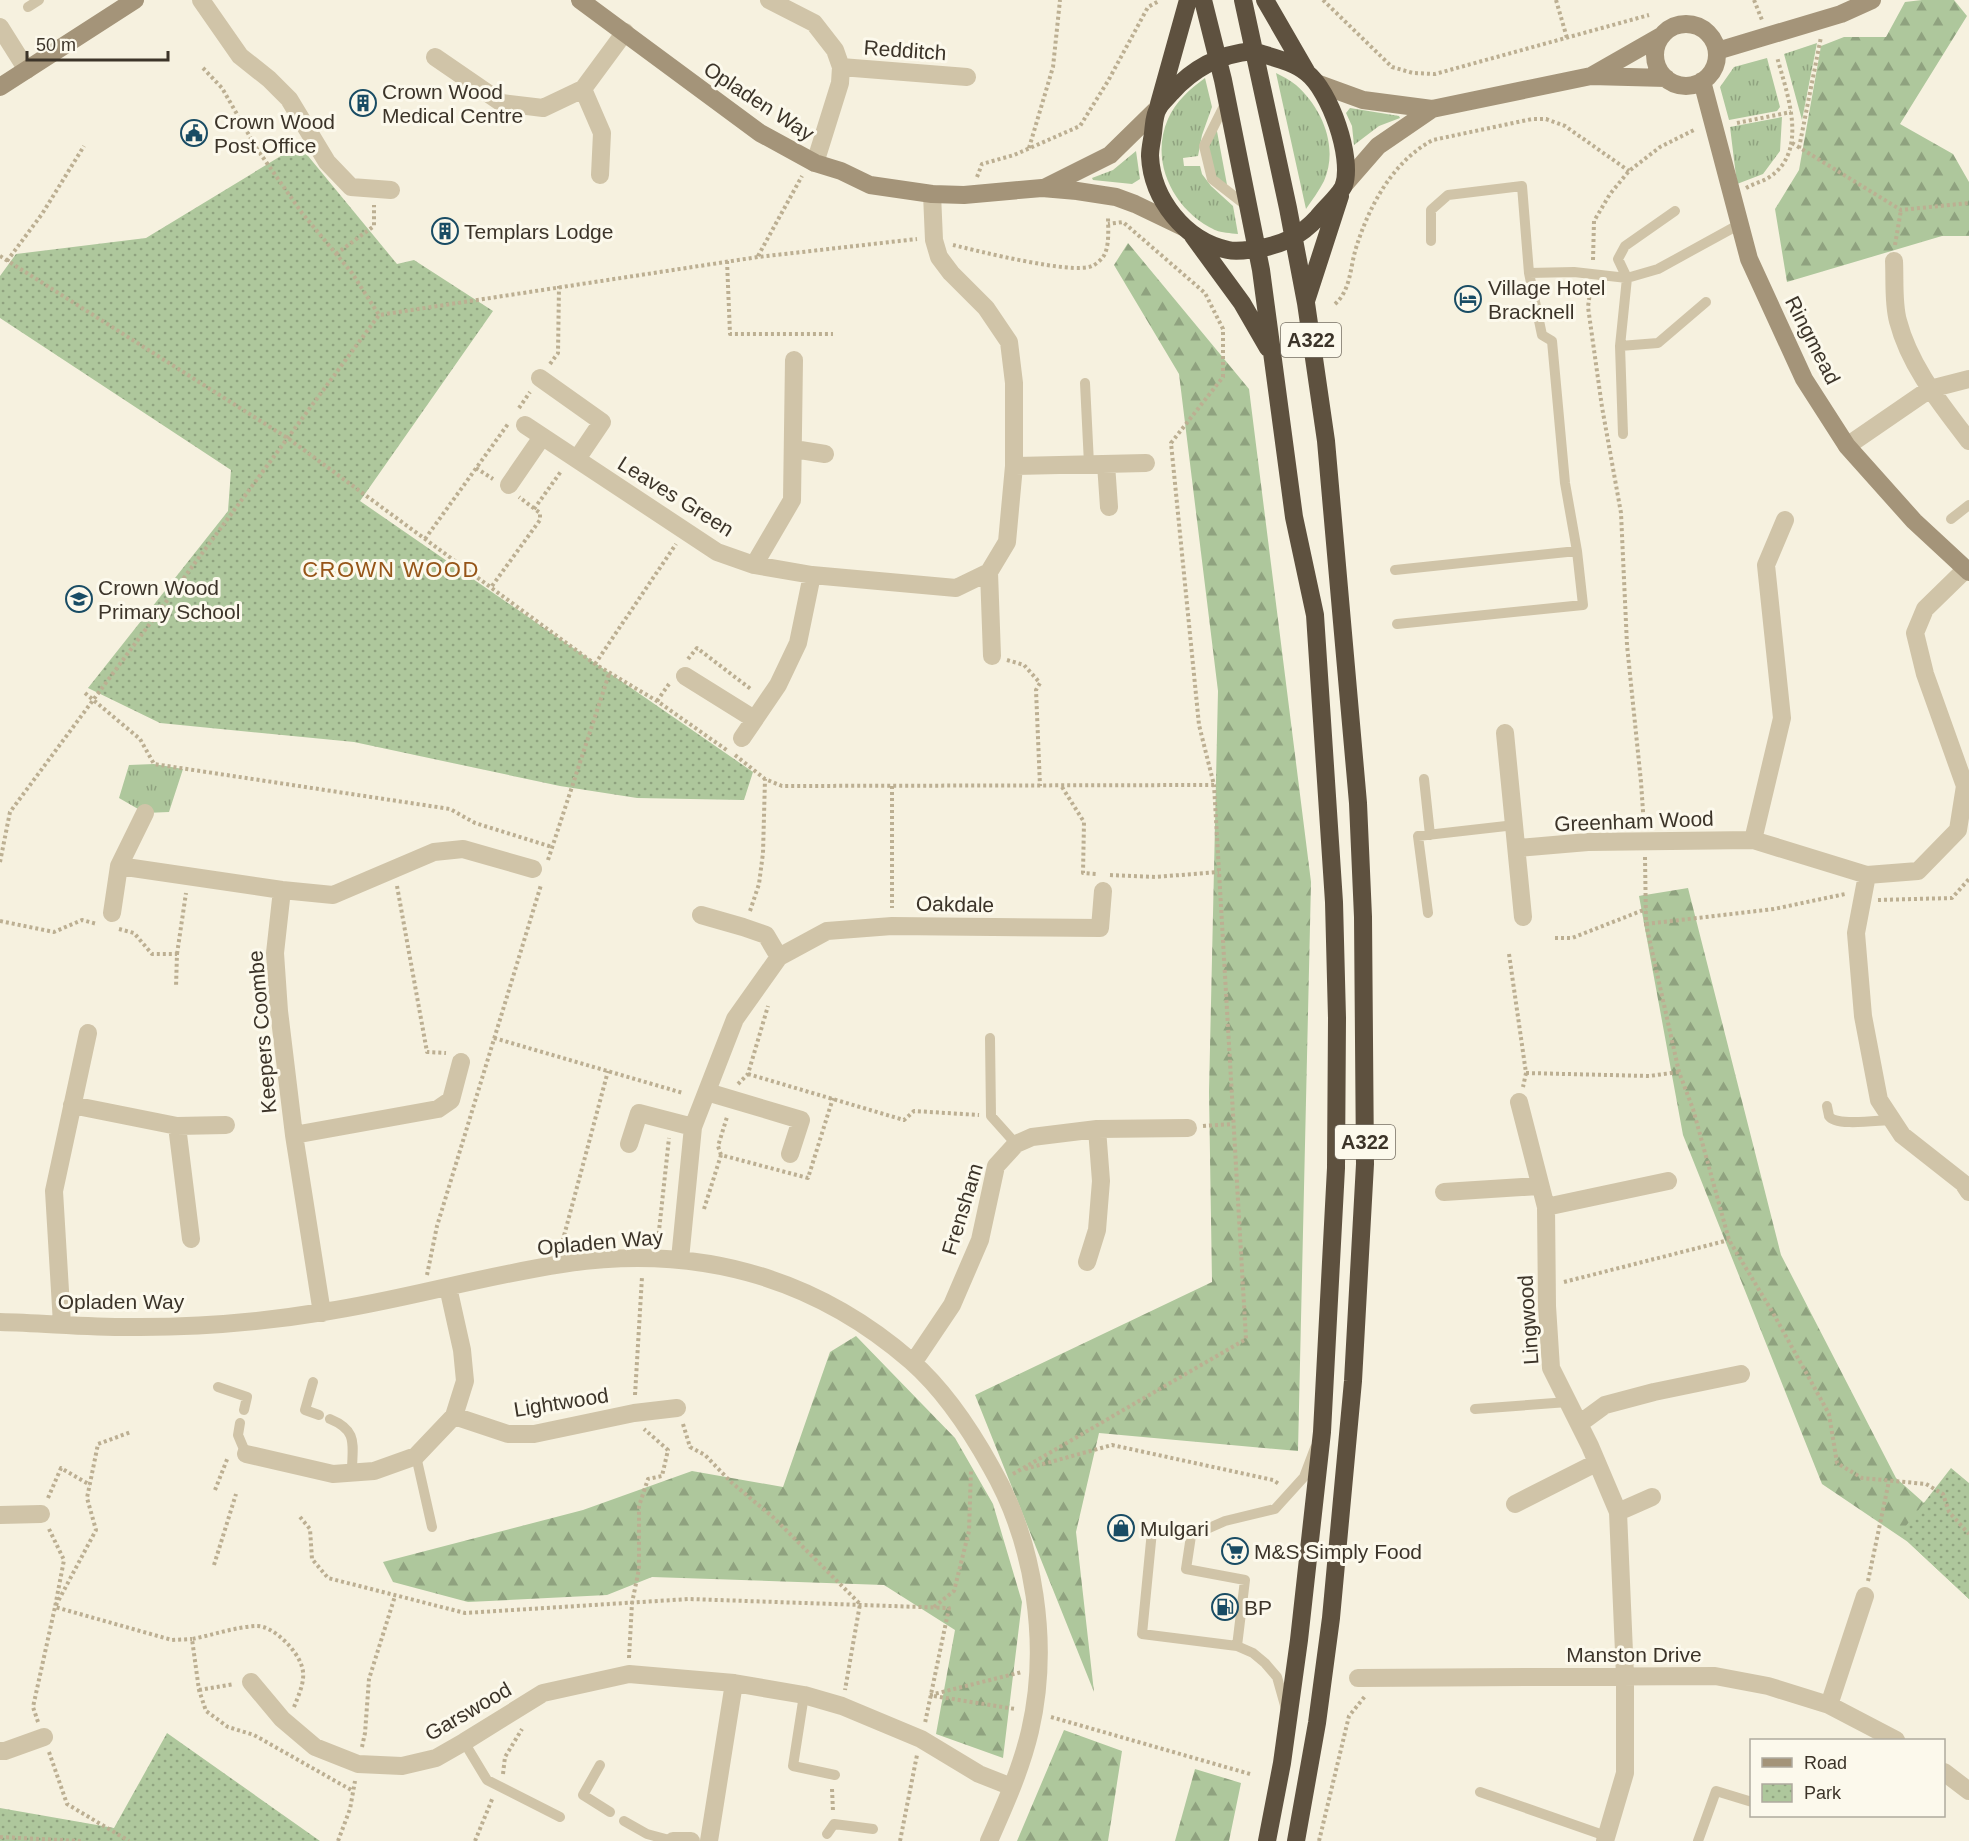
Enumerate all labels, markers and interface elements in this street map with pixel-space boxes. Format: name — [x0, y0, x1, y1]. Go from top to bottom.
scale bar — [27, 24, 168, 62]
text: 50 m — [36, 35, 76, 55]
street label: Redditch — [863, 36, 947, 64]
street label: Opladen Way — [700, 57, 819, 145]
place label: Crown Wood Medical Centre — [382, 80, 523, 127]
building icon: Crown Wood Medical Centre — [348, 88, 378, 118]
place label: Crown Wood Post Office — [214, 110, 335, 157]
public building icon: Crown Wood Post Office — [179, 118, 209, 148]
building icon: Templars Lodge — [430, 216, 460, 246]
place label: Templars Lodge — [464, 220, 613, 243]
place label: Village Hotel Bracknell — [1488, 276, 1606, 323]
hotel icon: Village Hotel Bracknell — [1453, 284, 1483, 314]
street label: Ringmead — [1781, 292, 1845, 388]
road number: A322 — [1281, 323, 1341, 357]
street label: Leaves Green — [614, 451, 738, 541]
district label: CROWN WOOD — [302, 557, 480, 582]
place label: Crown Wood Primary School — [98, 576, 240, 623]
school or university icon: Crown Wood Primary School — [64, 584, 94, 614]
street label: Greenham Wood — [1554, 807, 1714, 835]
street label: Oakdale — [916, 892, 994, 916]
street label: Keepers Coombe — [243, 950, 281, 1114]
road number: A322 — [1335, 1125, 1395, 1159]
street label: Frensham — [937, 1160, 987, 1258]
street label: Opladen Way — [536, 1225, 664, 1259]
street label: Lingwood — [1513, 1274, 1543, 1366]
street label: Opladen Way — [58, 1290, 185, 1313]
street label: Lightwood — [512, 1383, 610, 1421]
shop icon: Mulgari — [1106, 1513, 1136, 1543]
place label: Mulgari — [1140, 1517, 1209, 1540]
supermarket icon: M&S Simply Food — [1220, 1536, 1250, 1566]
place label: M&S Simply Food — [1254, 1540, 1422, 1563]
fuel station icon: BP — [1210, 1592, 1240, 1622]
place label: BP — [1244, 1596, 1272, 1619]
street label: Manston Drive — [1566, 1643, 1702, 1666]
street label: Garswood — [421, 1677, 515, 1745]
legend — [1750, 1739, 1945, 1817]
text: Road — [1804, 1753, 1847, 1773]
text: Park — [1804, 1783, 1842, 1803]

